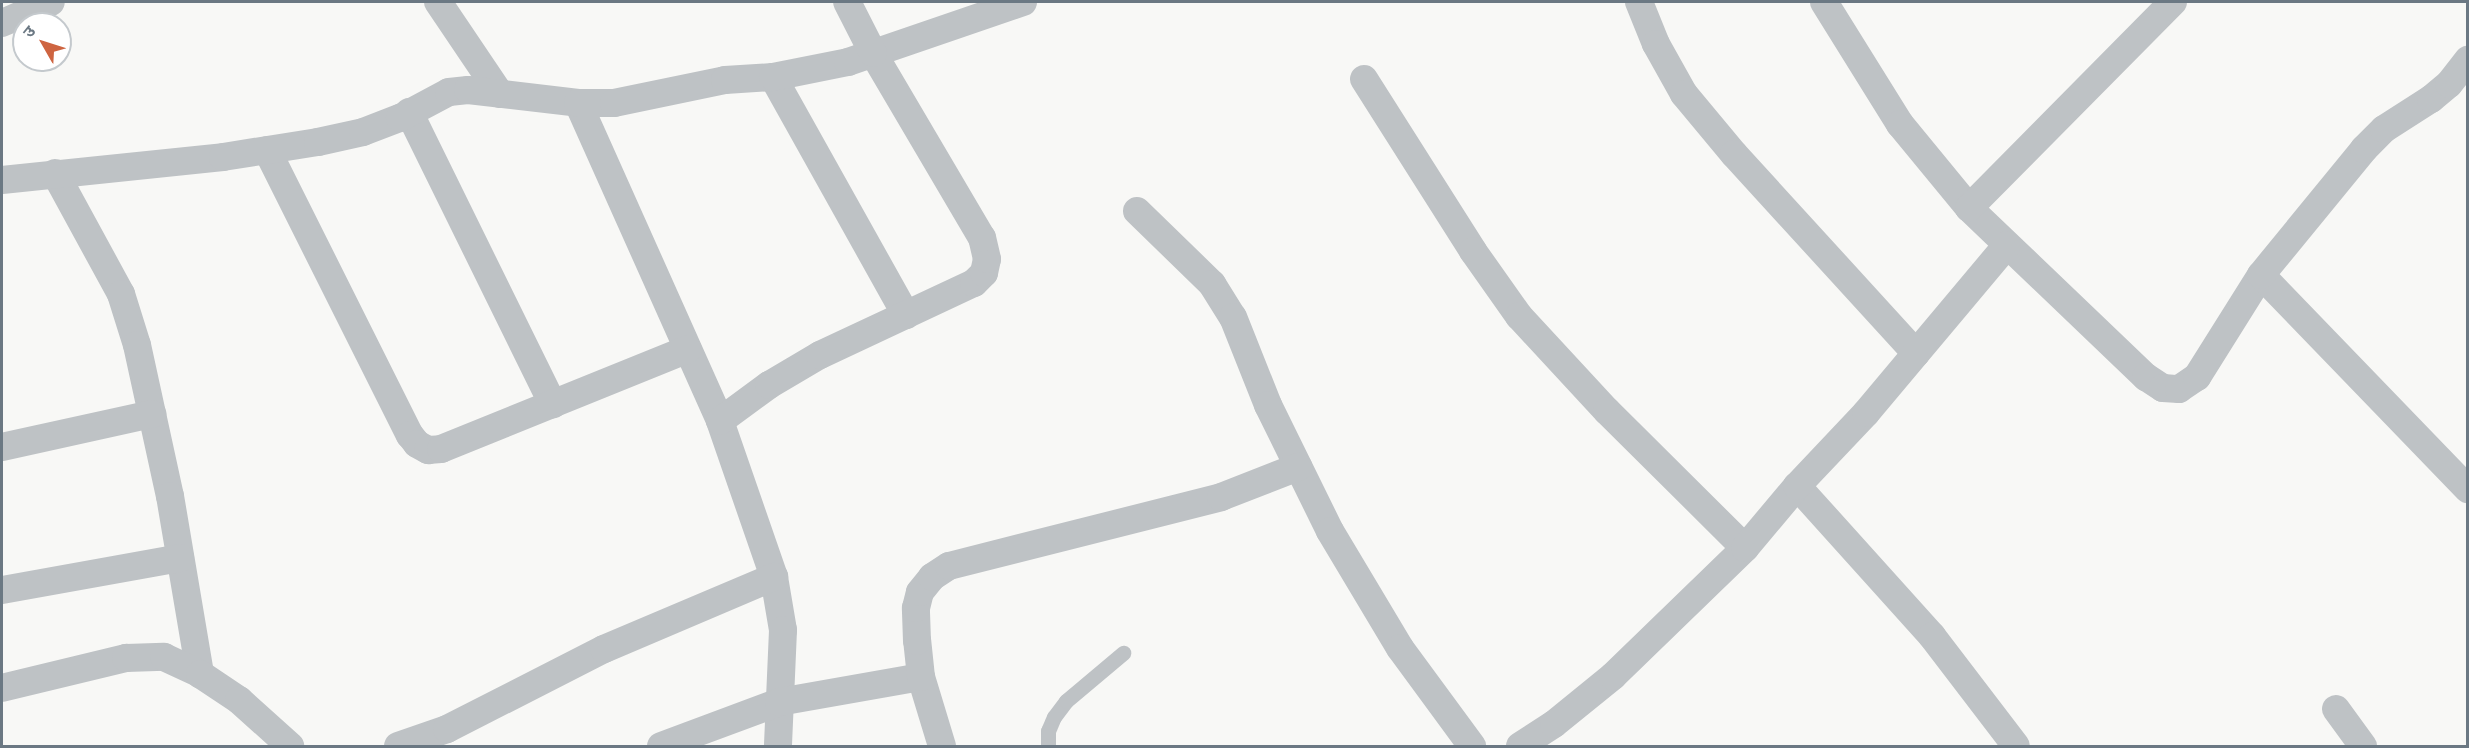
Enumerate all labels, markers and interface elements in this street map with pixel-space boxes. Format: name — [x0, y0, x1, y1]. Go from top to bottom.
north arrow — [12, 12, 72, 72]
text: उ — [19, 22, 40, 41]

